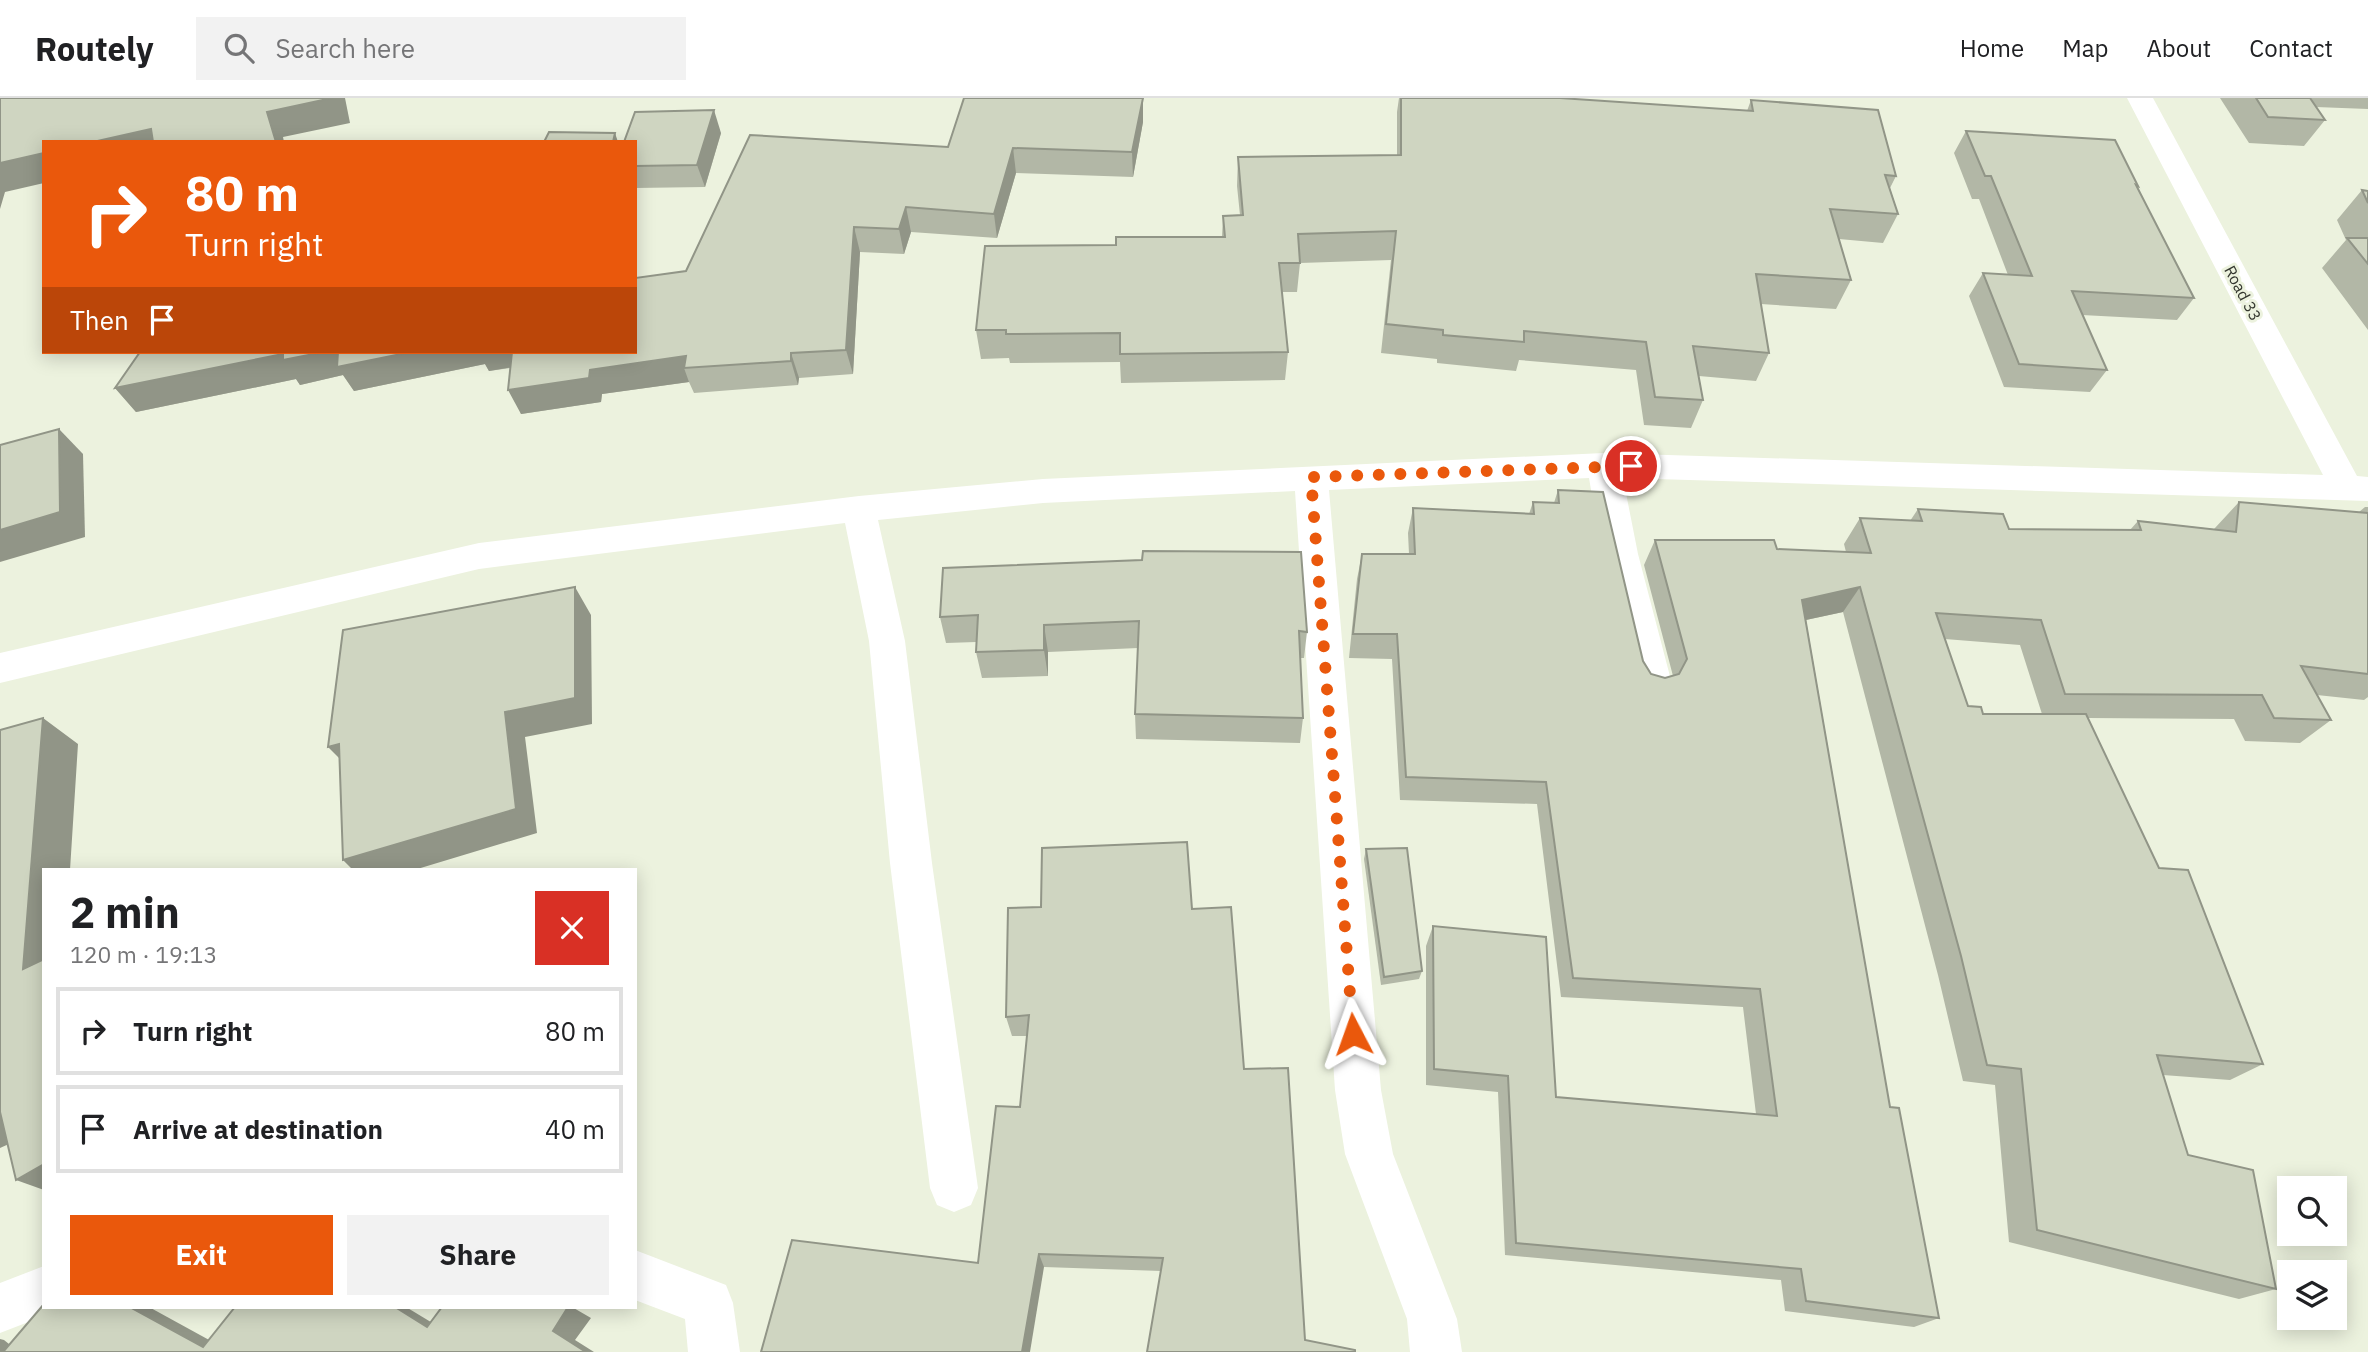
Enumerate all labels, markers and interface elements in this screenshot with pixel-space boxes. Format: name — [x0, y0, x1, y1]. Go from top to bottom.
search box — [196, 17, 686, 80]
text: Routely — [35, 27, 154, 70]
icon: search — [220, 29, 258, 67]
text: Search here — [276, 31, 415, 65]
text: Home — [1960, 32, 2024, 64]
text: Map — [2062, 32, 2108, 64]
text: About — [2146, 32, 2211, 64]
text: Contact — [2249, 32, 2333, 64]
text: 80 m — [185, 161, 299, 224]
icon: right — [70, 168, 161, 259]
text: Turn right — [185, 223, 323, 265]
street label: Road 33 — [2220, 262, 2266, 324]
icon: arrive — [143, 301, 181, 339]
text: Then — [70, 303, 129, 337]
pin — [1601, 436, 1661, 496]
icon: arrive — [1612, 447, 1650, 485]
text: 2 min — [70, 885, 180, 940]
button: close — [535, 891, 609, 965]
text: 120 m · 19:13 — [70, 939, 217, 969]
position arrow — [1316, 997, 1390, 1071]
icon: right — [74, 1012, 112, 1050]
text: Turn right — [133, 1014, 252, 1048]
text: 80 m — [545, 1014, 605, 1048]
icon: arrive — [74, 1110, 112, 1148]
text: Arrive at destination — [133, 1112, 383, 1146]
text: 40 m — [545, 1112, 605, 1146]
map controls — [2277, 1176, 2347, 1330]
button: search — [2277, 1176, 2347, 1246]
button: Exit — [70, 1215, 333, 1295]
button: Share — [347, 1215, 609, 1295]
button: layers — [2277, 1260, 2347, 1330]

